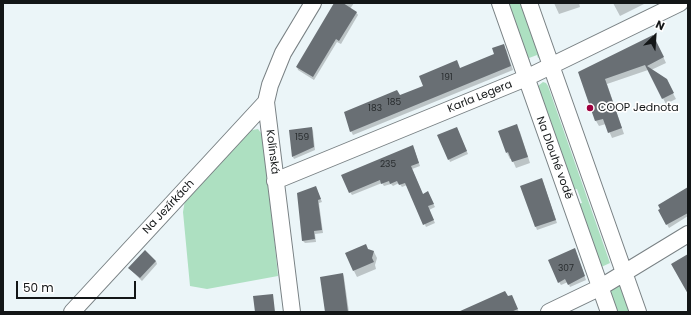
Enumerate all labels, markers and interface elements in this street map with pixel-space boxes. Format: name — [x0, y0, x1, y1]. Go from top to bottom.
north arrow — [635, 16, 675, 56]
text: N — [653, 16, 667, 34]
house number: 191 — [441, 73, 453, 83]
street label: Karla Legera — [446, 78, 514, 116]
house number: 185 — [387, 98, 401, 108]
place label: COOP Jednota — [598, 101, 679, 115]
marker: COOP Jednota — [585, 103, 595, 113]
house number: 183 — [368, 104, 382, 114]
street label: Na Dlouhé vodě — [533, 115, 575, 201]
street label: Kolínská — [263, 129, 281, 175]
house number: 159 — [295, 133, 309, 143]
house number: 235 — [380, 160, 396, 170]
street label: Na Jezírkách — [141, 177, 197, 237]
house number: 307 — [558, 264, 574, 274]
scale bar — [18, 273, 138, 299]
text: 50 m — [23, 279, 54, 296]

